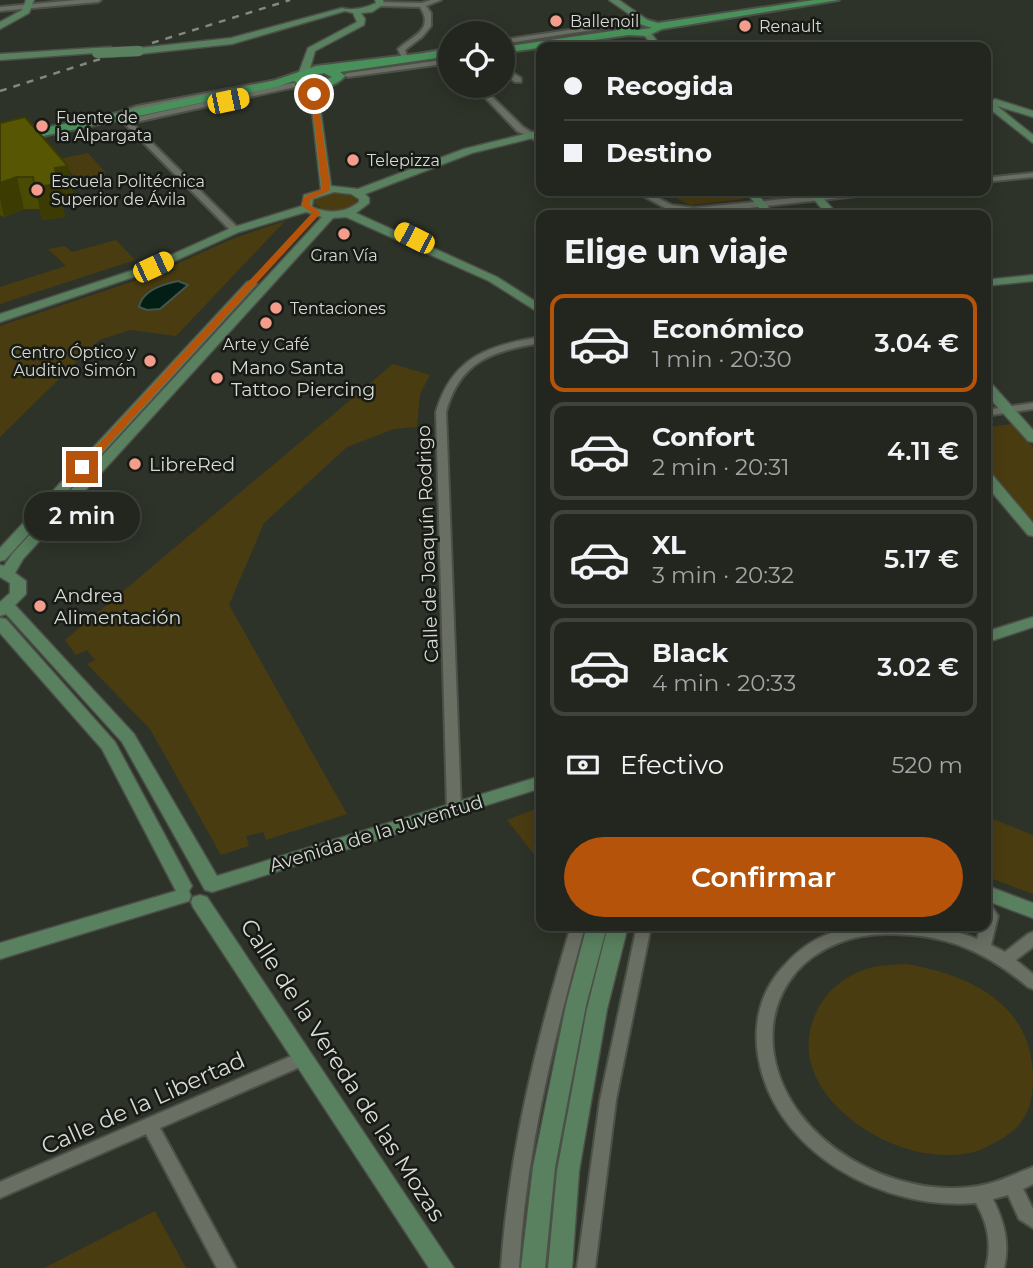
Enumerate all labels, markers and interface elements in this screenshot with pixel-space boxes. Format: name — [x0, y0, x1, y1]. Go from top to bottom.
place label: Ballenoil — [570, 12, 639, 31]
marker: Ballenoil — [548, 13, 564, 29]
place label: Renault — [759, 17, 822, 36]
marker: Renault — [737, 18, 753, 34]
map controls — [438, 21, 515, 98]
button: locate — [438, 21, 515, 98]
text: Recogida — [606, 70, 734, 102]
route start — [298, 78, 330, 110]
car — [206, 86, 251, 116]
place label: Fuente de la Alpargata — [56, 108, 152, 145]
marker: Fuente de la Alpargata — [34, 118, 50, 134]
text: Destino — [606, 137, 712, 169]
place label: Telepizza — [367, 151, 440, 170]
marker: Telepizza — [345, 152, 361, 168]
place label: Escuela Politécnica Superior de Ávila — [51, 172, 205, 209]
marker: Escuela Politécnica Superior de Ávila — [29, 182, 45, 198]
car — [391, 219, 438, 257]
marker: Gran Vía — [336, 226, 352, 242]
text: Elige un viaje — [564, 232, 788, 271]
place label: Gran Vía — [310, 246, 378, 265]
car — [130, 249, 177, 285]
place label: Tentaciones — [290, 299, 386, 318]
marker: Tentaciones — [268, 300, 284, 316]
icon: car — [568, 312, 631, 375]
text: Económico — [652, 313, 804, 345]
marker: Arte y Café — [258, 315, 274, 331]
text: 3.04 € — [875, 327, 959, 359]
place label: Arte y Café — [223, 335, 309, 354]
place label: Centro Óptico y Auditivo Simón — [11, 343, 136, 380]
text: 1 min · 20:30 — [652, 345, 792, 373]
marker: Centro Óptico y Auditivo Simón — [142, 353, 158, 369]
place label: Mano Santa Tattoo Piercing — [231, 356, 375, 401]
marker: Mano Santa Tattoo Piercing — [209, 370, 225, 386]
icon: car — [568, 420, 631, 483]
text: Confort — [652, 421, 755, 453]
street label: Calle de Joaquín Rodrigo — [412, 425, 443, 663]
text: 4.11 € — [887, 435, 959, 467]
route end — [66, 451, 98, 483]
place label: LibreRed — [149, 453, 235, 476]
text: 2 min · 20:31 — [652, 453, 789, 481]
marker: LibreRed — [127, 456, 143, 472]
callout: 2 min — [24, 491, 140, 540]
text: 2 min — [49, 502, 115, 530]
icon: car — [568, 528, 631, 591]
text: XL — [652, 529, 686, 561]
text: 5.17 € — [884, 543, 959, 575]
text: 3 min · 20:32 — [652, 561, 794, 589]
place label: Andrea Alimentación — [54, 584, 181, 629]
marker: Andrea Alimentación — [32, 598, 48, 614]
icon: car — [568, 636, 631, 699]
text: Black — [652, 637, 728, 669]
text: 3.02 € — [877, 651, 959, 683]
text: 4 min · 20:33 — [652, 669, 796, 697]
icon: cash — [564, 746, 602, 784]
text: Efectivo — [620, 749, 724, 781]
text: 520 m — [891, 751, 963, 779]
street label: Avenida de la Juventud — [267, 790, 486, 877]
button: Confirmar — [564, 837, 963, 917]
street label: Calle de la Vereda de las Mozas — [235, 913, 451, 1227]
street label: Calle de la Libertad — [37, 1045, 249, 1161]

